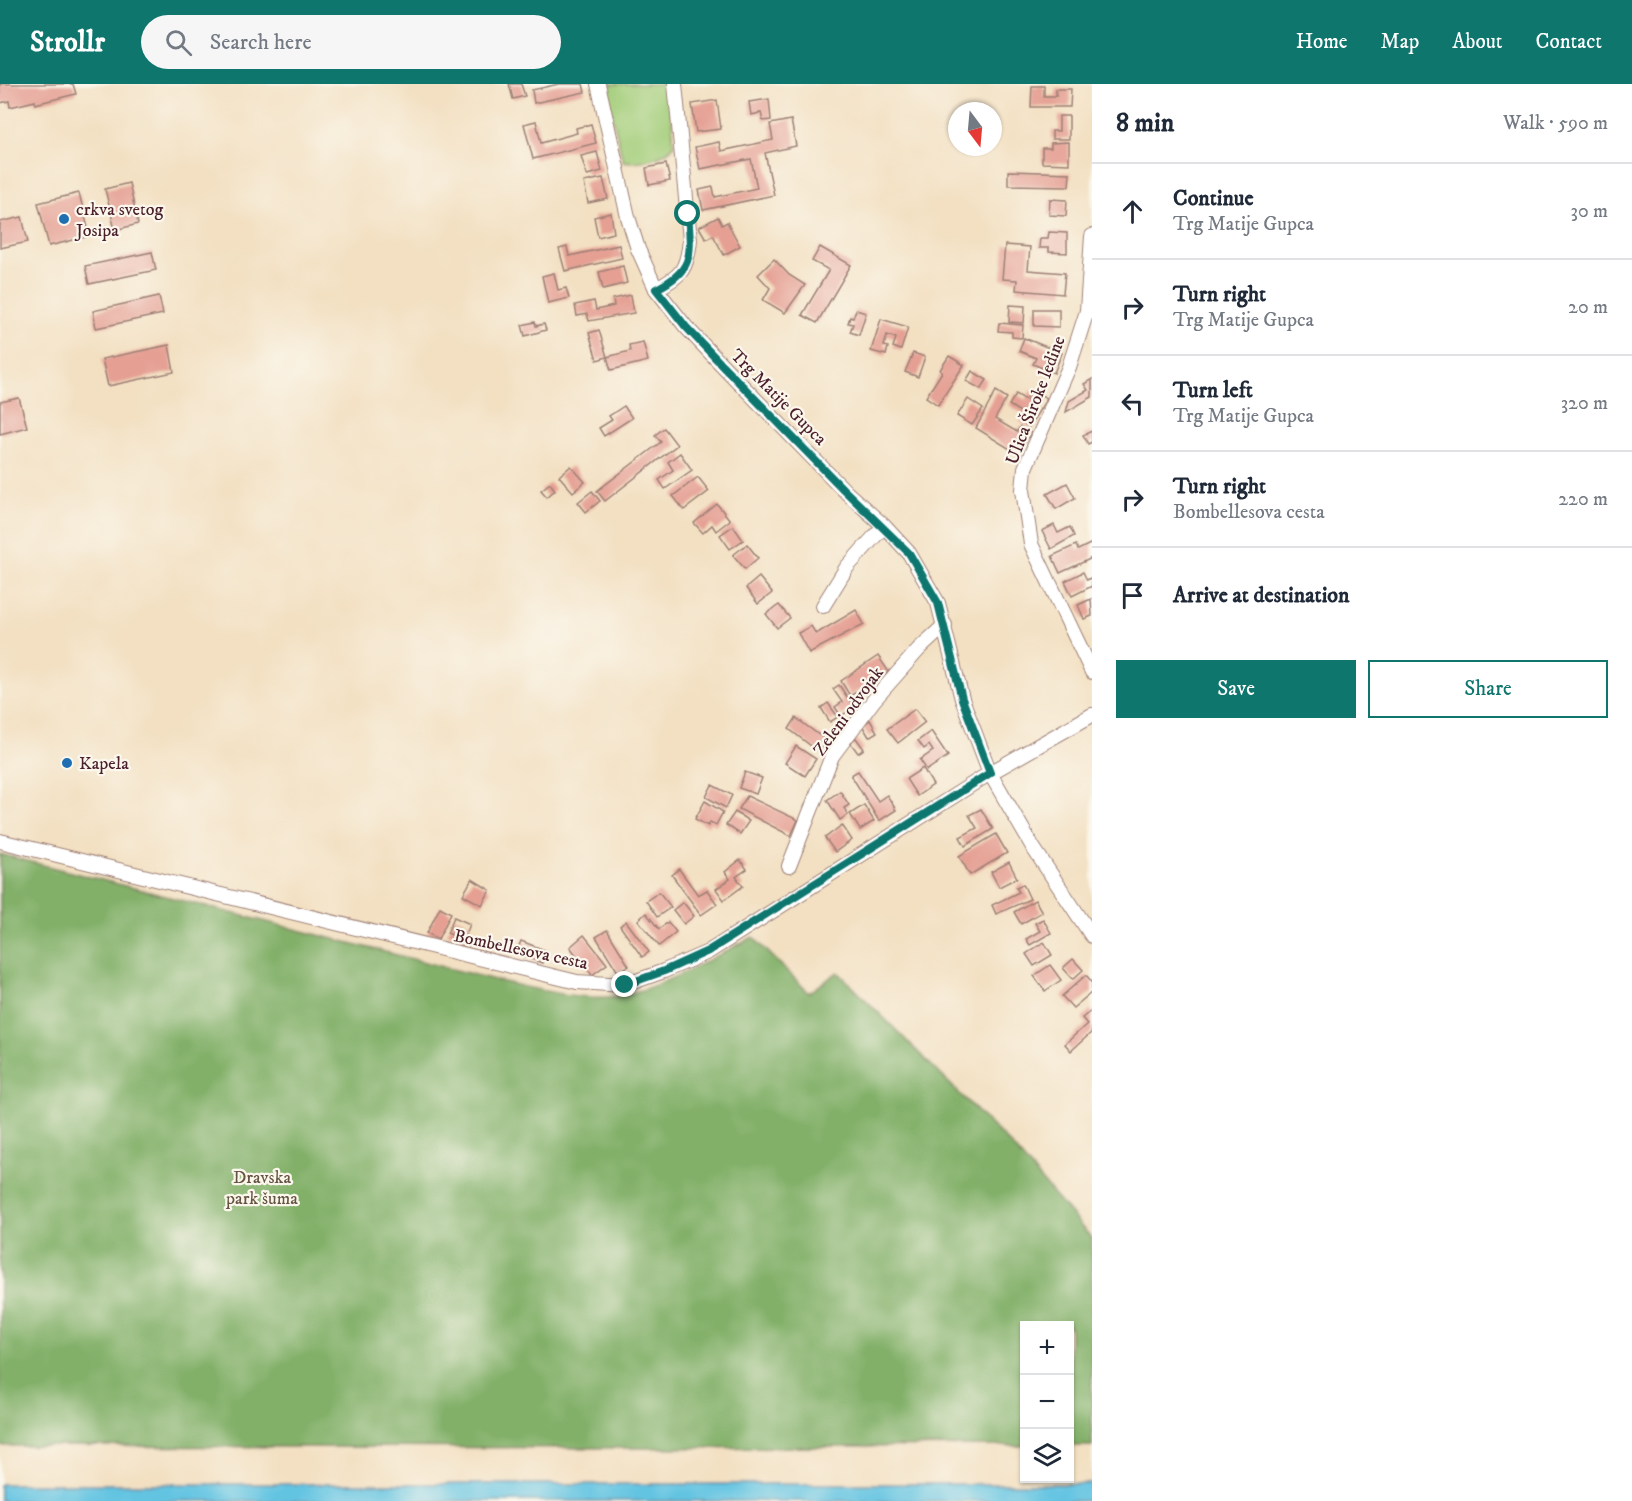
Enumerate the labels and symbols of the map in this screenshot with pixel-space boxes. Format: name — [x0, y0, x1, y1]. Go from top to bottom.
north arrow — [948, 102, 1002, 156]
place label: crkva svetog Josipa — [74, 199, 164, 242]
route start — [674, 200, 700, 226]
marker: crkva svetog Josipa — [57, 212, 71, 226]
street label: Ulica Široke ledine — [1000, 333, 1071, 468]
street label: Trg Matije Gupca — [726, 345, 831, 451]
street label: Zeleni odvojak — [809, 663, 889, 760]
place label: Kapela — [79, 753, 129, 775]
marker: Kapela — [60, 756, 74, 770]
street label: Bombellesova cesta — [452, 925, 590, 975]
route end — [611, 971, 637, 997]
park label: Dravska park šuma — [225, 1167, 298, 1210]

